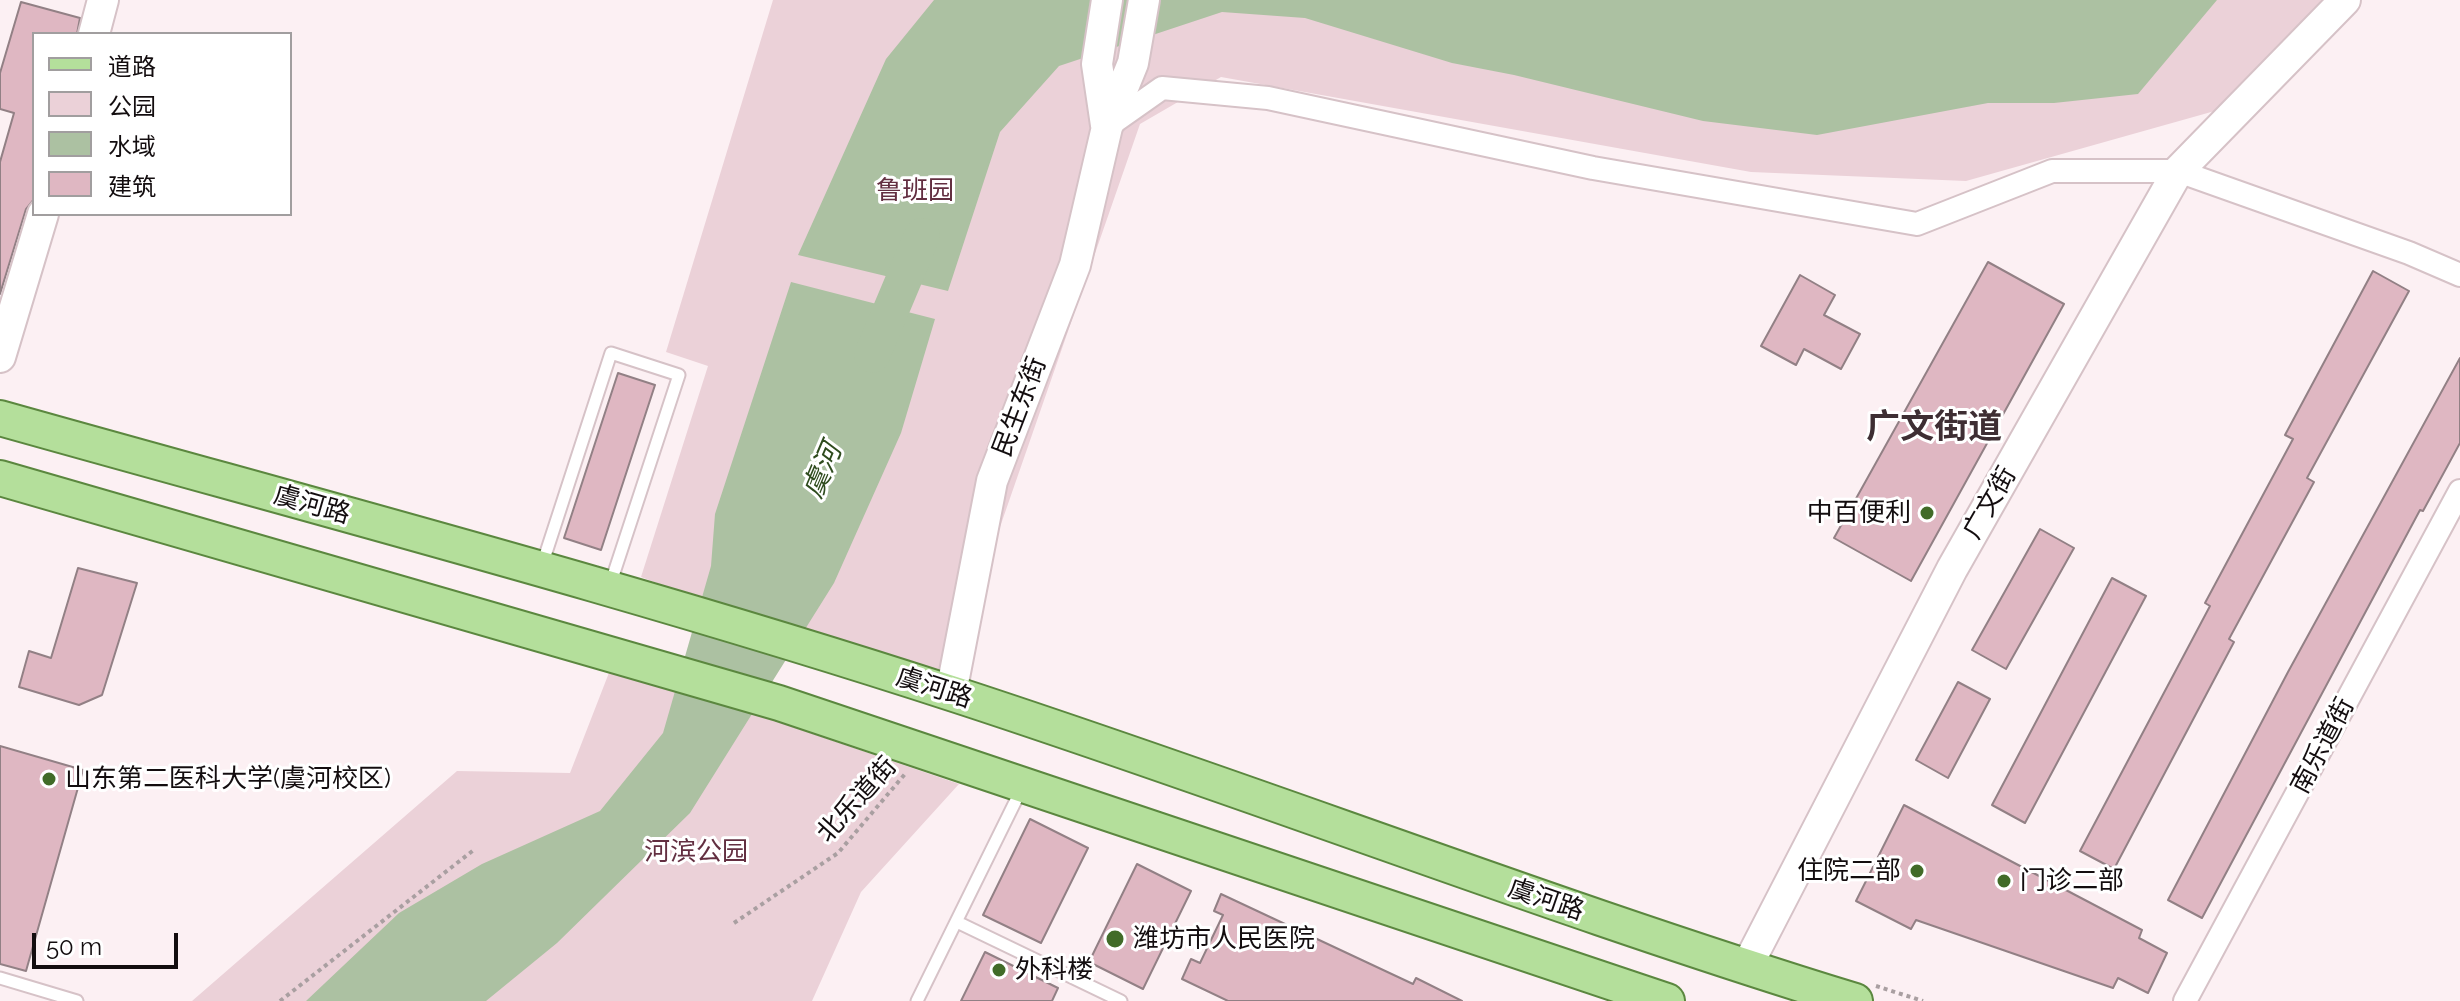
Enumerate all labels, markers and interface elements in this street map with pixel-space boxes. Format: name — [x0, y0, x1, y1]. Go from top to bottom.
legend — [32, 32, 292, 216]
text: 道路 — [108, 52, 156, 81]
text: 公园 — [108, 92, 156, 121]
text: 水域 — [108, 132, 156, 161]
text: 建筑 — [108, 172, 156, 201]
park label: 鲁班园 — [876, 175, 954, 207]
street label: 民生东街 — [987, 353, 1053, 461]
district label: 广文街道 — [1866, 408, 2002, 448]
water label: 虞河 — [797, 439, 849, 503]
street label: 广文街 — [1957, 461, 2023, 545]
street label: 虞河路 — [270, 479, 354, 531]
place label: 中百便利 — [1807, 497, 1911, 529]
marker: 中百便利 — [1918, 504, 1936, 522]
street label: 虞河路 — [892, 661, 976, 715]
street label: 南乐道街 — [2285, 693, 2361, 799]
street label: 北乐道街 — [811, 751, 903, 849]
place label: 山东第二医科大学(虞河校区) — [65, 763, 391, 795]
marker: 山东第二医科大学(虞河校区) — [40, 770, 58, 788]
park label: 河滨公园 — [644, 836, 748, 868]
place label: 住院二部 — [1797, 855, 1901, 887]
marker: 住院二部 — [1908, 862, 1926, 880]
place label: 门诊二部 — [2020, 865, 2124, 897]
marker: 门诊二部 — [1995, 872, 2013, 890]
street label: 虞河路 — [1504, 873, 1588, 927]
scale bar — [36, 917, 182, 967]
place label: 潍坊市人民医院 — [1133, 923, 1315, 955]
marker: 潍坊市人民医院 — [1104, 928, 1126, 950]
text: 50 m — [46, 932, 102, 961]
place label: 外科楼 — [1015, 954, 1093, 986]
marker: 外科楼 — [990, 961, 1008, 979]

